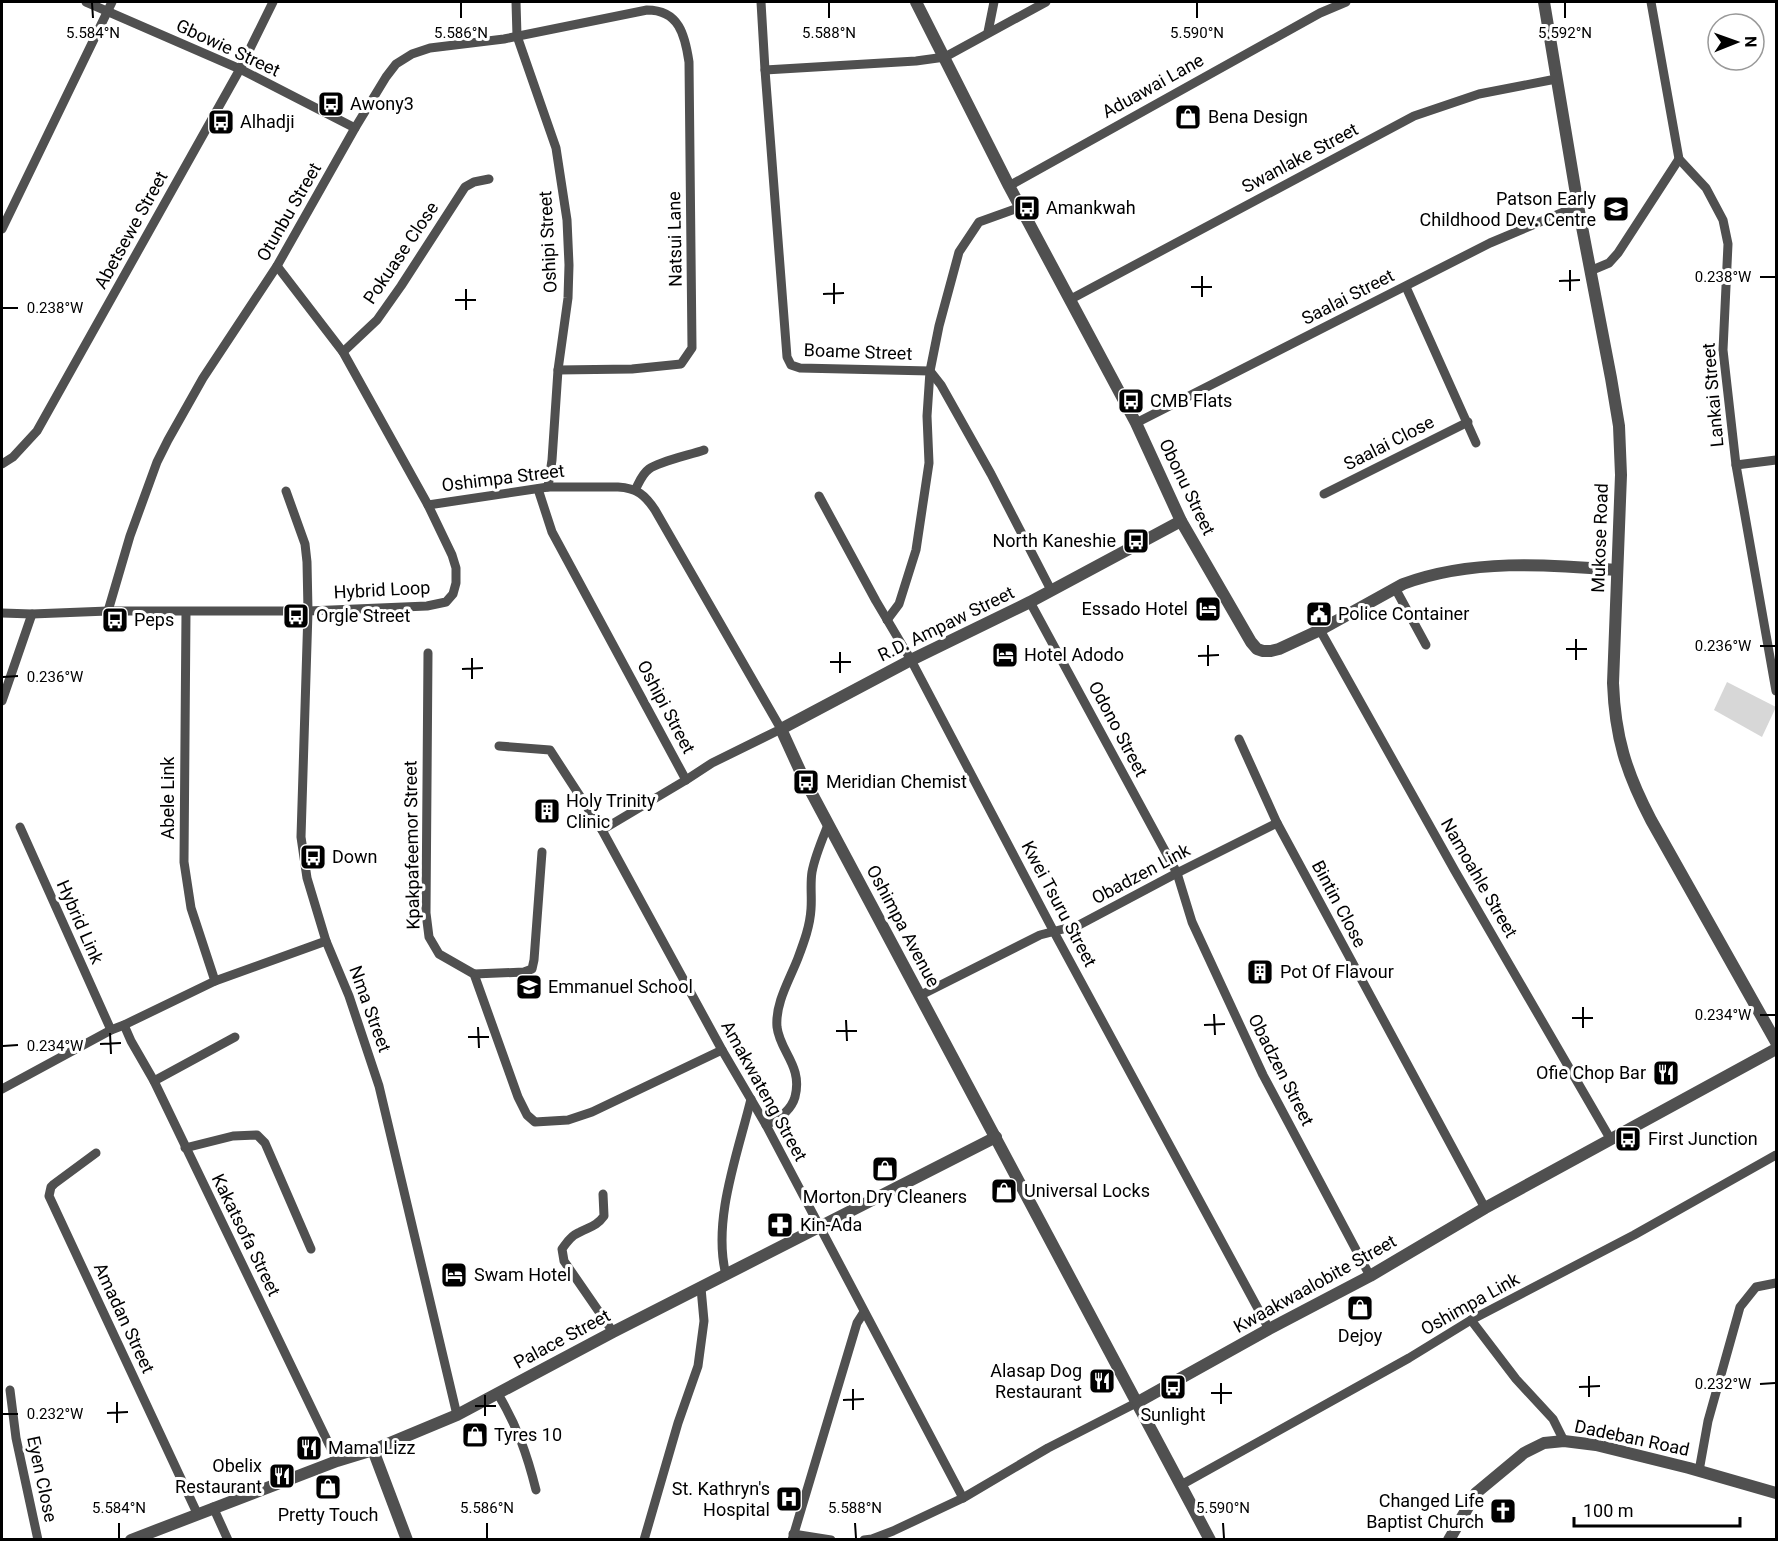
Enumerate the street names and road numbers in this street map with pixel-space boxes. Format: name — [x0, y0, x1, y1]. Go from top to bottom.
street label: Gbowie Street — [173, 14, 284, 81]
street label: Aduawai Lane — [1098, 49, 1207, 122]
street label: Swanlake Street — [1238, 118, 1362, 197]
street label: Otunbu Street — [252, 159, 325, 265]
street label: Abetsewe Street — [90, 167, 172, 292]
street label: Oshipi Street — [534, 190, 561, 294]
street label: Natsui Lane — [663, 191, 686, 287]
street label: Pokuase Close — [359, 198, 443, 308]
street label: Saalai Street — [1298, 264, 1398, 329]
street label: Boame Street — [803, 339, 913, 364]
street label: Lankai Street — [1697, 342, 1728, 448]
street label: Saalai Close — [1340, 411, 1437, 474]
street label: Obonu Street — [1155, 435, 1220, 538]
street label: Oshimpa Street — [440, 460, 566, 495]
street label: Mukose Road — [1587, 483, 1612, 593]
street label: Hybrid Loop — [333, 576, 431, 603]
street label: R.D. Ampaw Street — [874, 581, 1017, 666]
street label: Oshipi Street — [633, 657, 700, 757]
street label: Odono Street — [1085, 677, 1152, 780]
street label: Abele Link — [157, 756, 178, 839]
street label: Kpakpafeemor Street — [400, 760, 423, 930]
street label: Namoahle Street — [1437, 814, 1522, 941]
street label: Kwei Tsuru Street — [1017, 837, 1101, 970]
street label: Obadzen Link — [1088, 838, 1194, 908]
street label: Bintin Close — [1308, 857, 1371, 951]
street label: Oshimpa Avenue — [862, 861, 944, 990]
street label: Hybrid Link — [53, 877, 109, 968]
street label: Nma Street — [345, 963, 396, 1055]
street label: Obadzen Street — [1244, 1010, 1319, 1129]
street label: Amakwateng Street — [717, 1017, 812, 1165]
street label: Kakatsofa Street — [208, 1170, 285, 1299]
street label: Kwaakwaalobite Street — [1230, 1230, 1400, 1337]
street label: Amadan Street — [90, 1259, 159, 1376]
street label: Oshimpa Link — [1417, 1267, 1523, 1339]
street label: Palace Street — [510, 1304, 614, 1373]
street label: Dadeban Road — [1573, 1415, 1691, 1460]
street label: Eyen Close — [23, 1434, 62, 1524]

